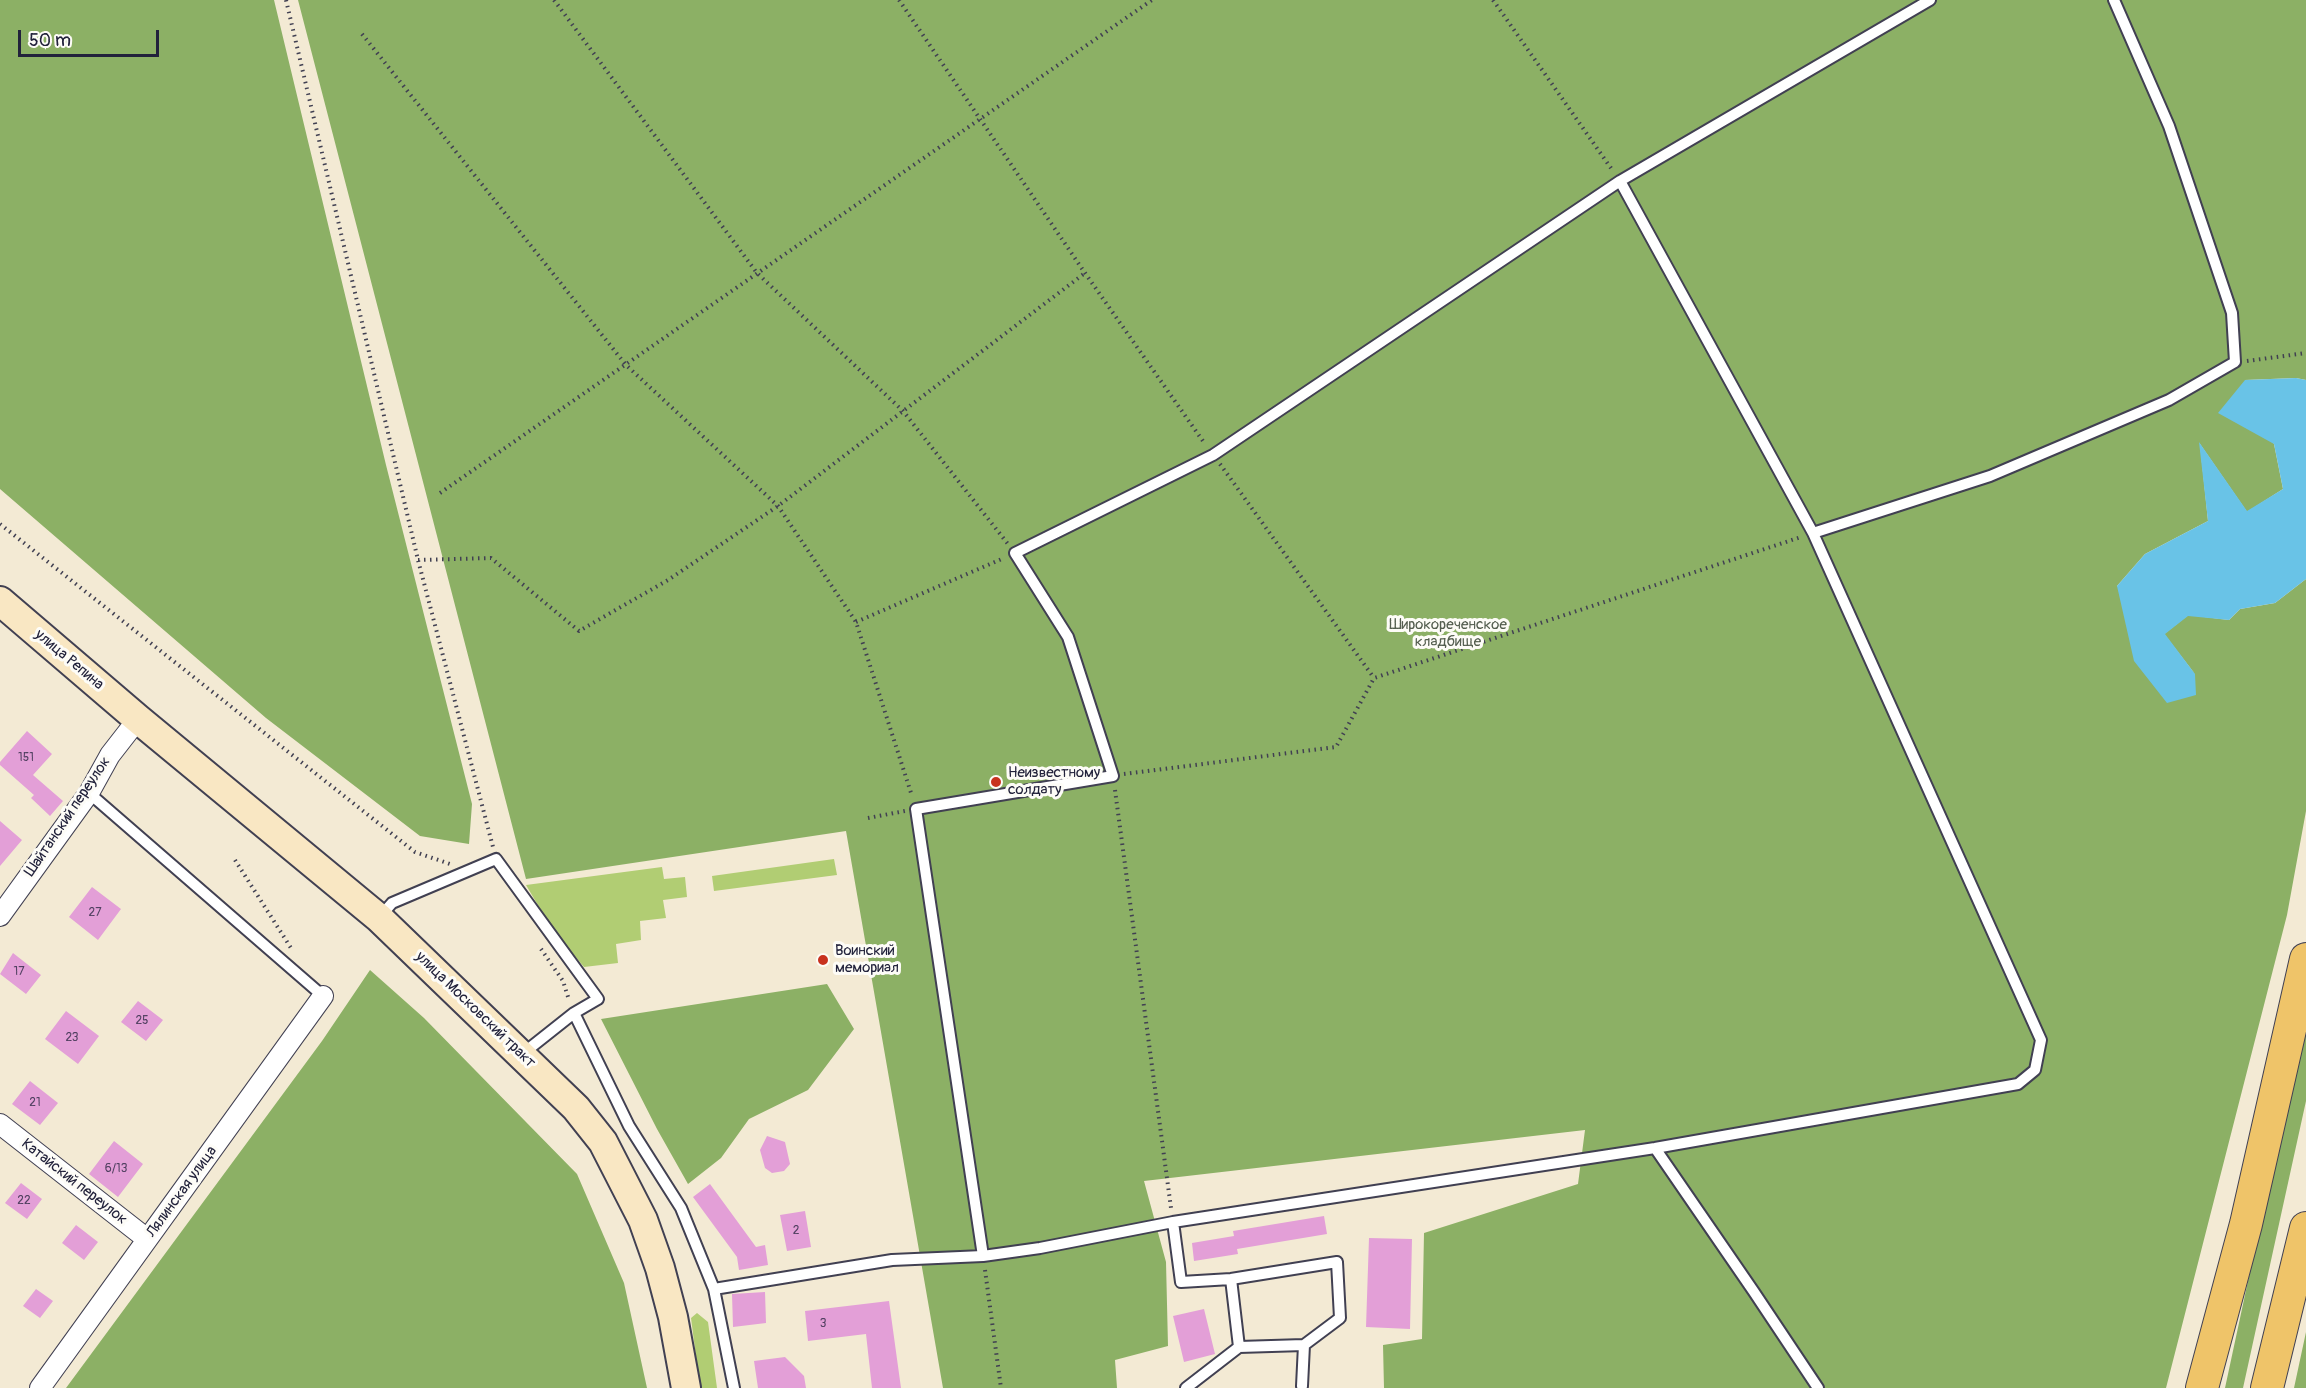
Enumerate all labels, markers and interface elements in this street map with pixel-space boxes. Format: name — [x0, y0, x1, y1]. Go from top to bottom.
scale bar — [21, 18, 162, 56]
text: 50 m — [29, 29, 71, 52]
park label: Широкореченское кладбище — [1389, 616, 1507, 651]
street label: улица Репина — [31, 626, 107, 694]
house number: 151 — [18, 751, 34, 765]
street label: Шайтанский переулок — [21, 754, 115, 880]
place label: Неизвестному солдату — [1008, 764, 1100, 799]
marker: Неизвестному солдату — [989, 775, 1003, 789]
house number: 27 — [88, 906, 102, 920]
place label: Воинский мемориал — [835, 942, 899, 977]
street label: улица Московский тракт — [411, 948, 539, 1072]
marker: Воинский мемориал — [816, 953, 830, 967]
house number: 17 — [13, 965, 25, 979]
house number: 25 — [135, 1014, 149, 1028]
house number: 23 — [65, 1031, 79, 1045]
house number: 21 — [29, 1096, 41, 1110]
street label: Катайский переулок — [17, 1135, 131, 1229]
street label: Лялинская улица — [143, 1143, 221, 1241]
house number: 6/13 — [105, 1162, 127, 1176]
house number: 22 — [17, 1194, 31, 1208]
house number: 2 — [793, 1224, 799, 1238]
house number: 3 — [820, 1317, 826, 1331]

